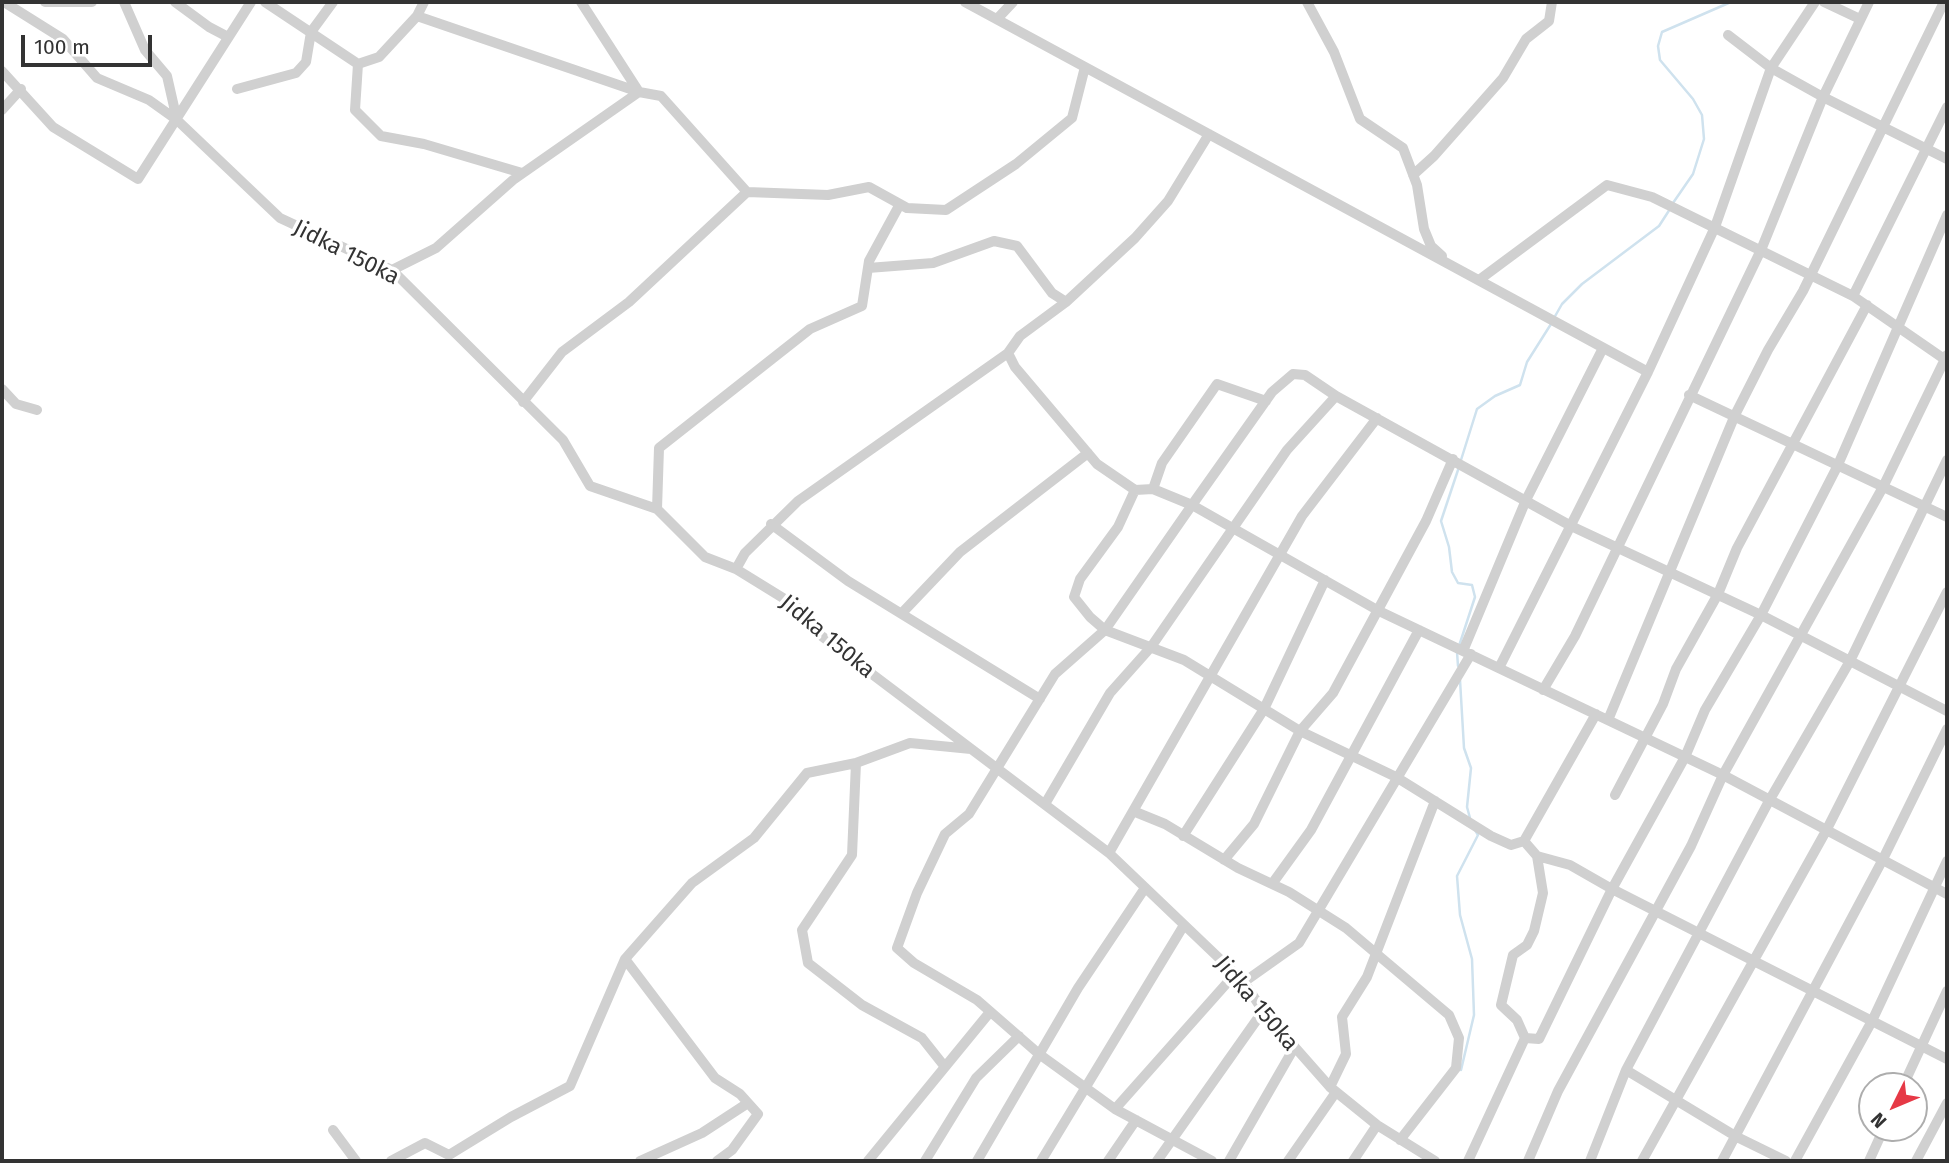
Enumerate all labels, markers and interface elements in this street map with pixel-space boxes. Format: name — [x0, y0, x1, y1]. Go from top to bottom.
scale bar — [24, 21, 156, 65]
text: 100 m — [34, 34, 90, 60]
street label: Jidka 150ka — [288, 214, 404, 292]
street label: Jidka 150ka — [774, 589, 880, 685]
street label: Jidka 150ka — [1208, 951, 1304, 1057]
north arrow — [1858, 1072, 1928, 1142]
text: N — [1866, 1108, 1891, 1133]

